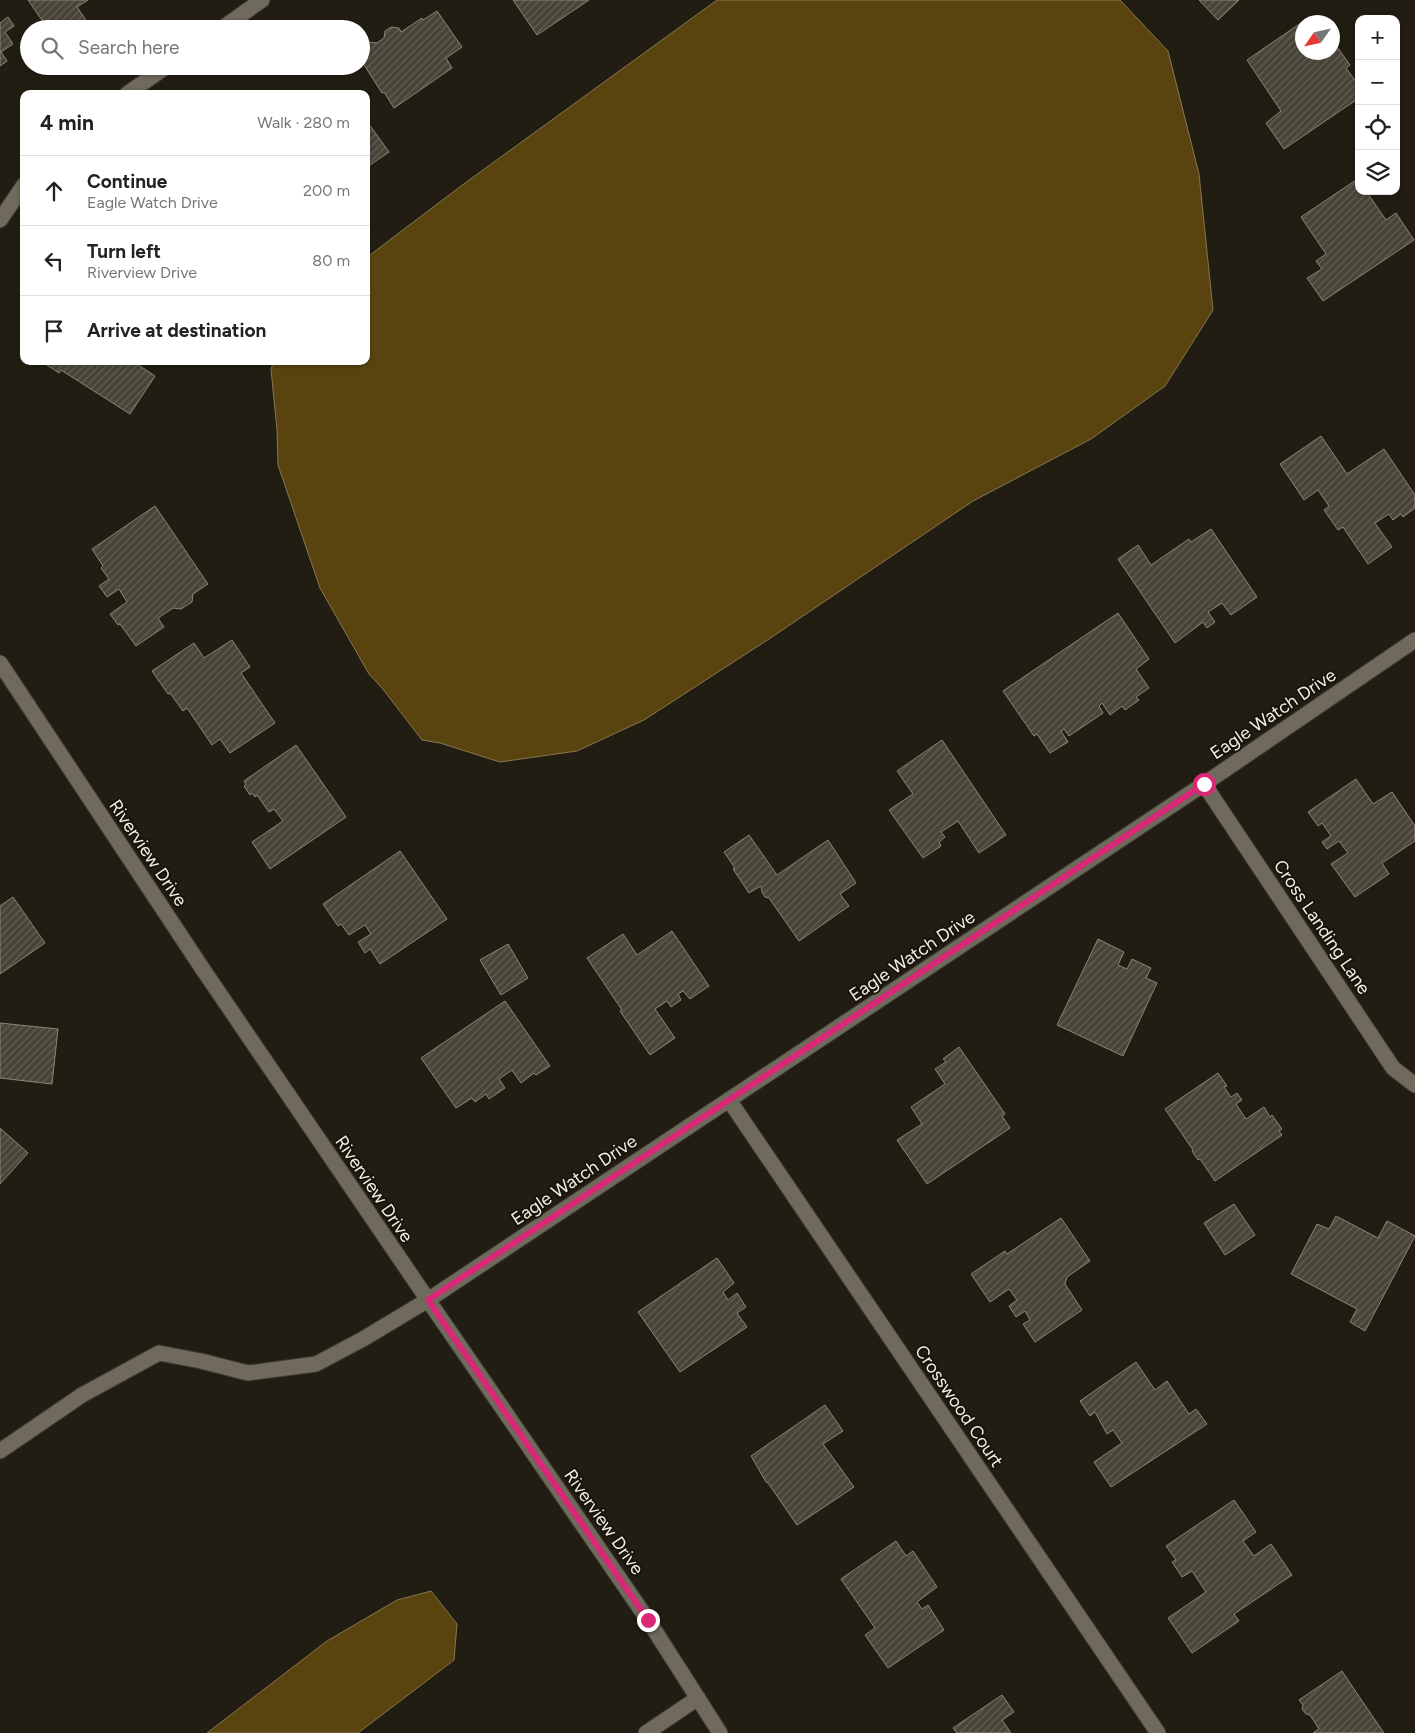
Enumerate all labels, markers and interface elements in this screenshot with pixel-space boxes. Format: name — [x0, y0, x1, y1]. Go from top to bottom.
north arrow — [1295, 15, 1340, 60]
map controls — [1355, 15, 1400, 195]
button: + — [1355, 15, 1400, 60]
search box — [20, 20, 370, 75]
icon: search — [38, 34, 66, 62]
text: Search here — [78, 36, 180, 59]
button: − — [1355, 60, 1400, 105]
button: locate — [1355, 105, 1400, 150]
text: 4 min — [40, 110, 94, 135]
text: Walk · 280 m — [257, 113, 350, 132]
button: layers — [1355, 150, 1400, 195]
text: Continue — [87, 170, 167, 193]
icon: ahead — [40, 177, 68, 205]
text: 200 m — [303, 181, 350, 200]
text: Eagle Watch Drive — [87, 193, 218, 212]
text: Turn left — [87, 240, 161, 263]
icon: left — [40, 247, 68, 275]
text: 80 m — [312, 251, 350, 270]
text: Riverview Drive — [87, 263, 197, 282]
icon: arrive — [40, 317, 68, 345]
text: Arrive at destination — [87, 319, 266, 342]
street label: Eagle Watch Drive — [1206, 664, 1340, 764]
route start — [1193, 773, 1216, 796]
street label: Riverview Drive — [104, 796, 192, 911]
street label: Cross Landing Lane — [1269, 856, 1375, 999]
street label: Eagle Watch Drive — [845, 906, 979, 1006]
street label: Eagle Watch Drive — [507, 1130, 641, 1230]
street label: Riverview Drive — [330, 1132, 418, 1247]
street label: Crosswood Court — [910, 1341, 1008, 1471]
street label: Riverview Drive — [559, 1465, 649, 1579]
route end — [637, 1609, 660, 1632]

